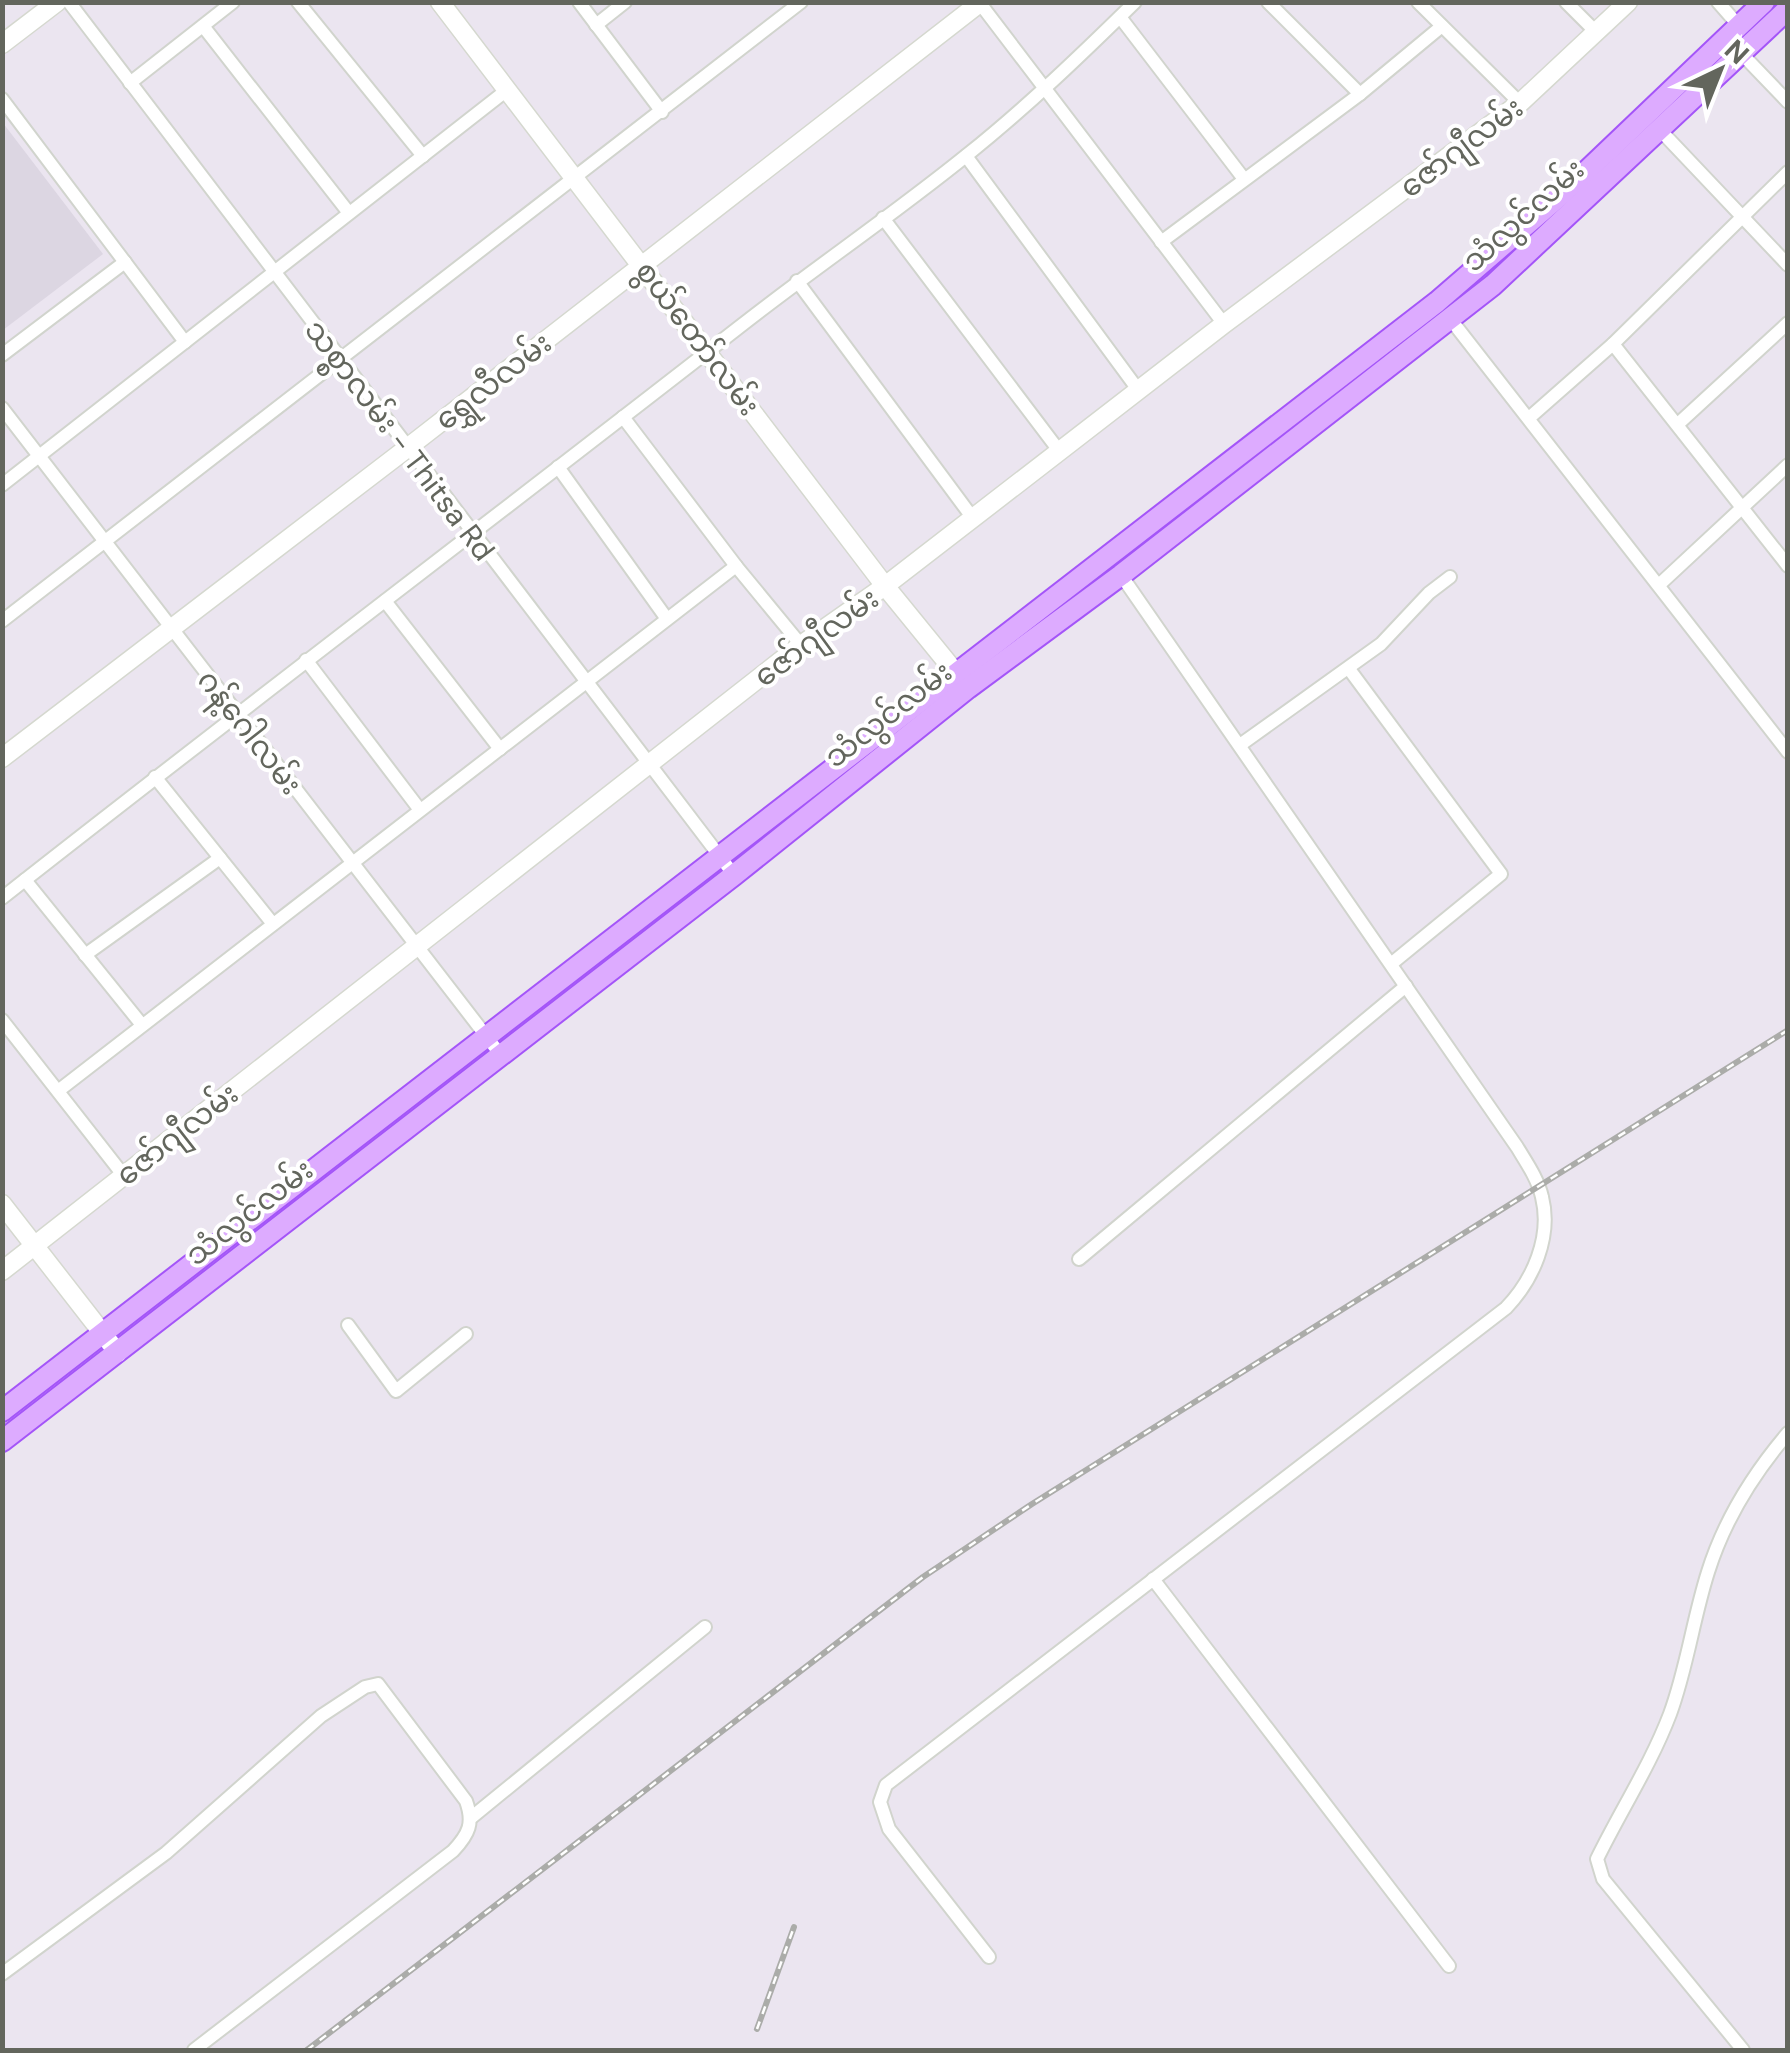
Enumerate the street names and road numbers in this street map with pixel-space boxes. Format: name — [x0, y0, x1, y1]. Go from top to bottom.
street label: ဇော်ဂျီလမ်း — [1390, 86, 1534, 211]
street label: သံလွင်လမ်း — [1452, 148, 1595, 283]
street label: စွယ်တော်လမ်း — [624, 251, 771, 426]
street label: သစ္စာလမ်း - Thitsa Rd — [291, 310, 505, 573]
street label: ရွှေလီလမ်း — [426, 322, 563, 443]
street label: ဇော်ဂျီလမ်း — [745, 577, 890, 700]
street label: သံလွင်လမ်း — [815, 650, 962, 779]
street label: ဂန့်ဂေါလမ်း — [184, 660, 313, 806]
street label: ဇော်ဂျီလမ်း — [107, 1072, 250, 1199]
street label: သံလွင်လမ်း — [176, 1148, 323, 1277]

